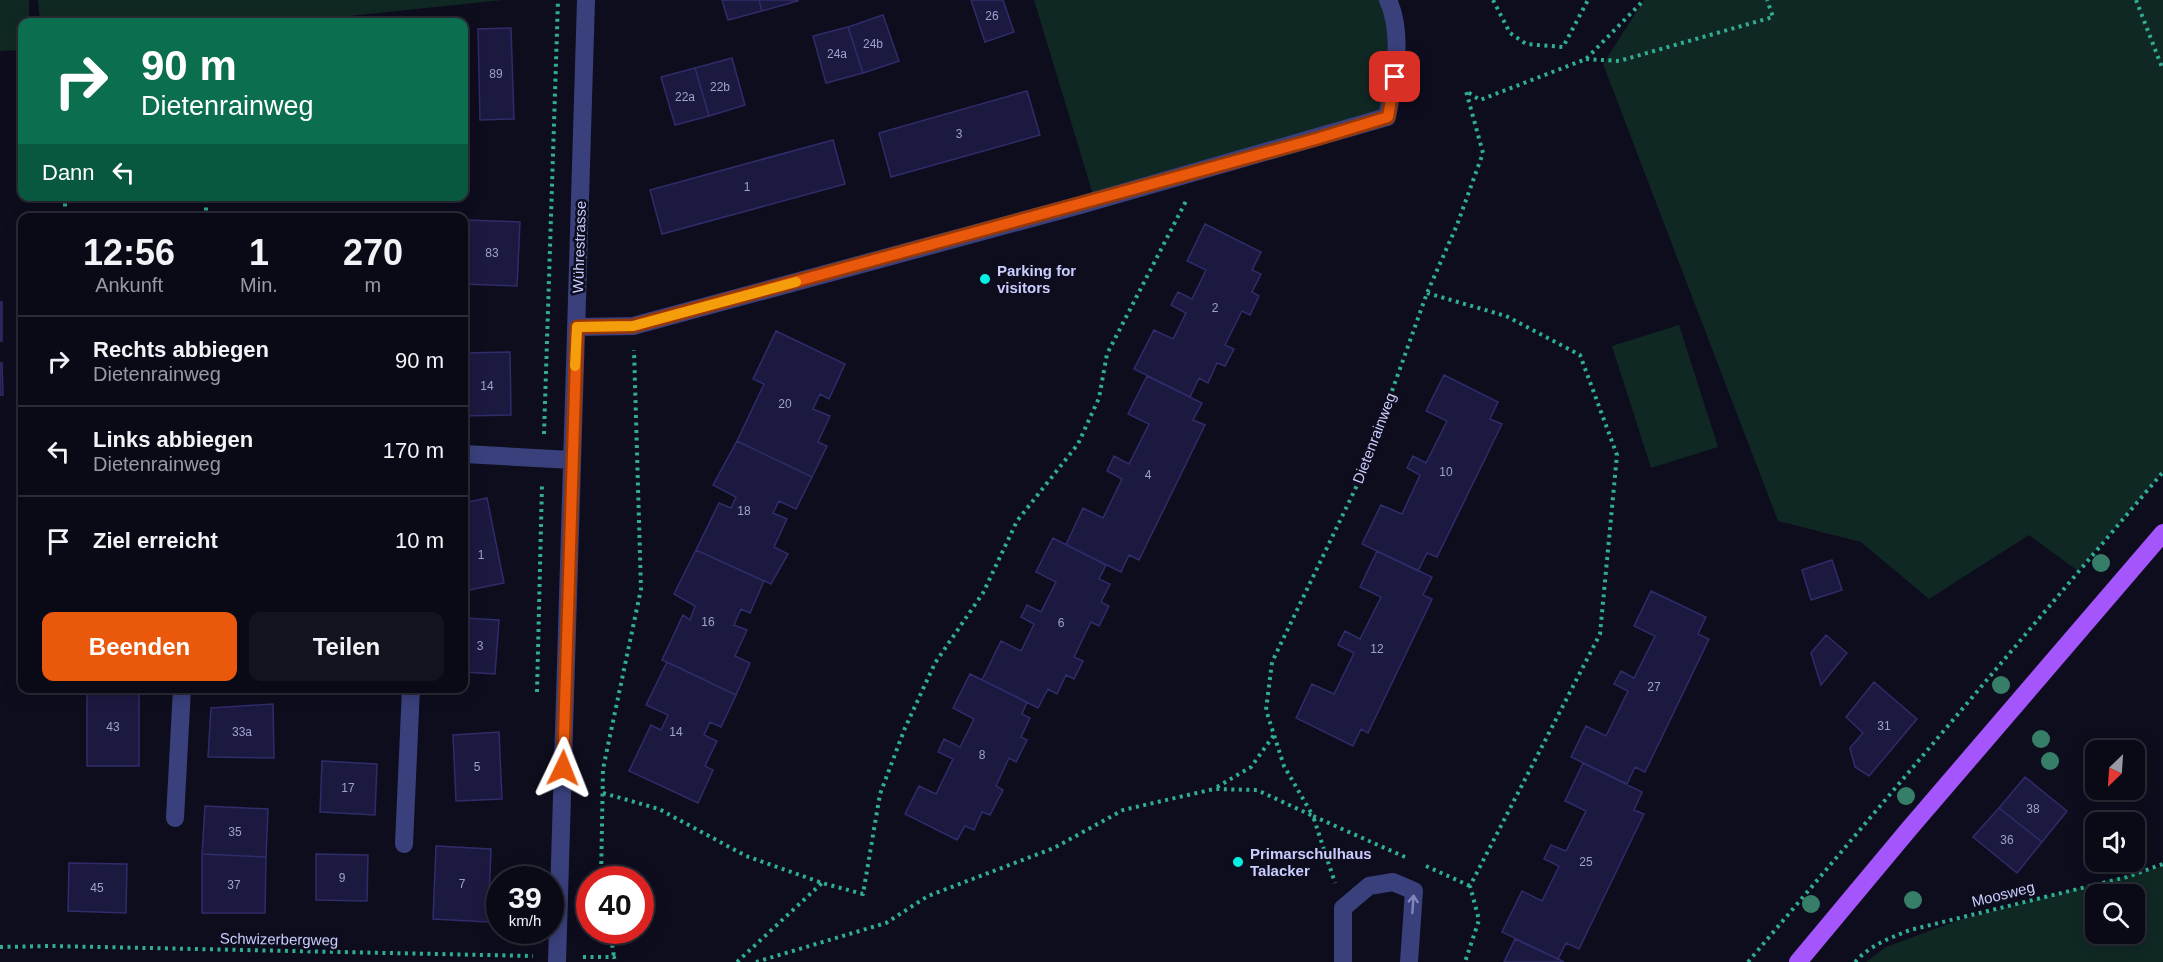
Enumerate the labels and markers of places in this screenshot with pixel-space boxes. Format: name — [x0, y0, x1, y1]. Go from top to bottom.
pin — [1369, 51, 1420, 102]
place label: Parking for visitors — [997, 262, 1076, 296]
marker: Parking for visitors — [978, 272, 992, 286]
place label: Primarschulhaus Talacker — [1250, 845, 1372, 879]
marker: Primarschulhaus Talacker — [1231, 855, 1245, 869]

